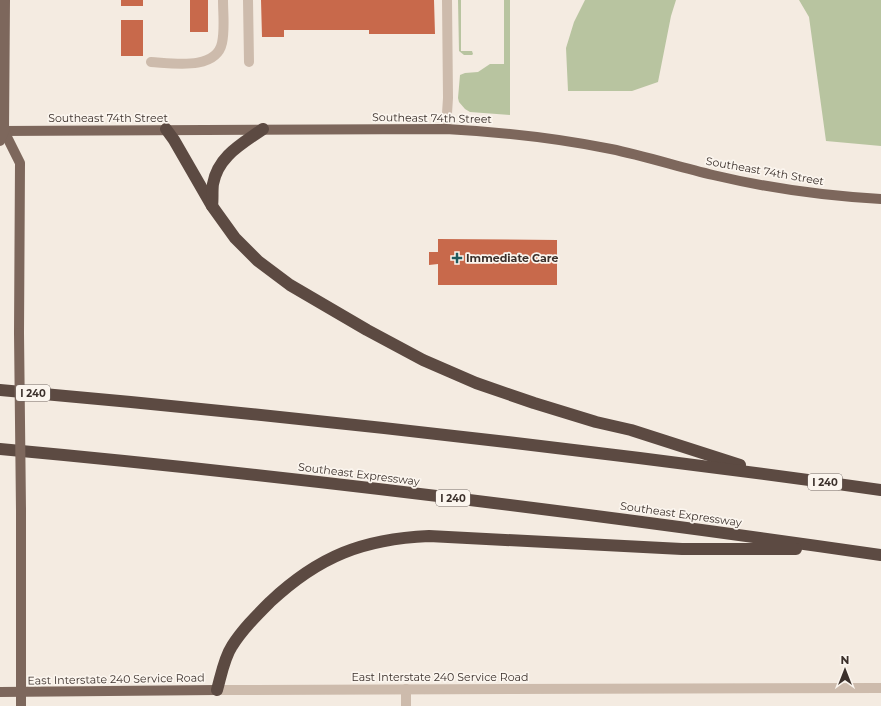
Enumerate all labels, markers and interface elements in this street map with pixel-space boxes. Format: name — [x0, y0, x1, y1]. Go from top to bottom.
street label: Southeast 74th Street — [372, 110, 493, 126]
street label: Southeast 74th Street — [48, 111, 168, 125]
street label: Southeast 74th Street — [705, 154, 826, 188]
place label: Immediate Care — [466, 251, 558, 265]
marker: Immediate Care — [451, 252, 463, 264]
road number: I 240 — [16, 385, 50, 401]
street label: Southeast Expressway — [297, 460, 421, 488]
road number: I 240 — [808, 474, 842, 490]
road number: I 240 — [436, 490, 470, 506]
street label: Southeast Expressway — [619, 499, 743, 529]
north arrow — [825, 650, 865, 690]
text: N — [841, 653, 849, 667]
street label: East Interstate 240 Service Road — [27, 670, 205, 688]
street label: East Interstate 240 Service Road — [351, 670, 529, 684]

